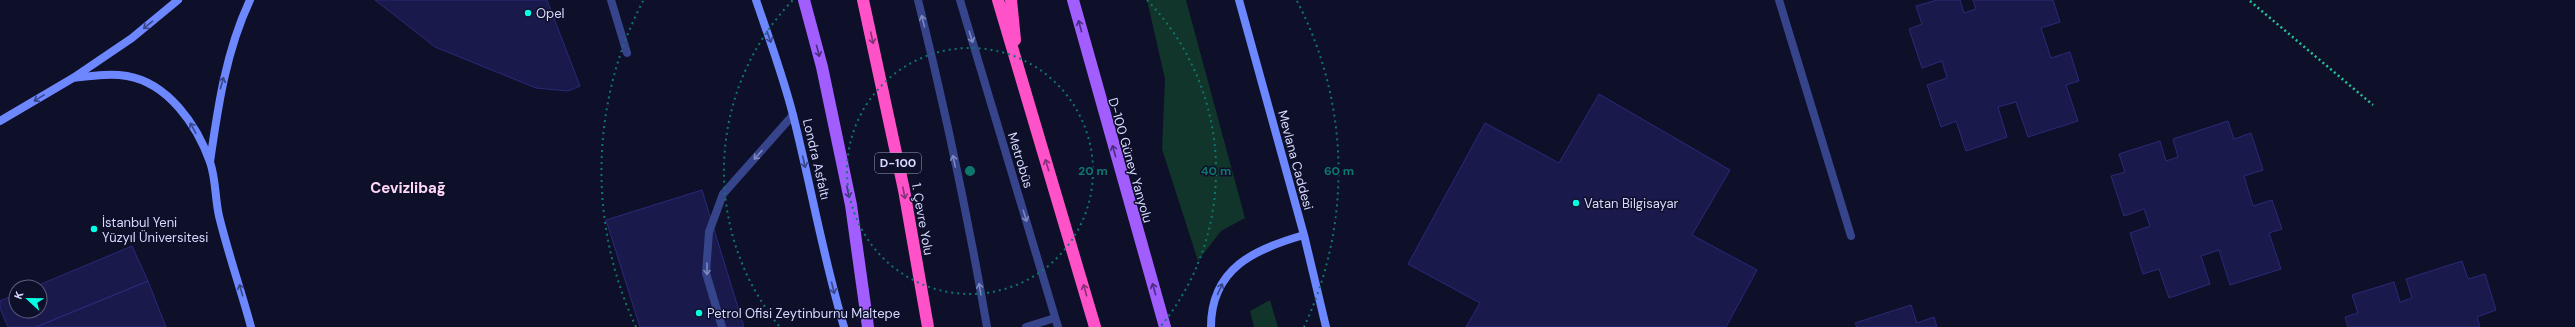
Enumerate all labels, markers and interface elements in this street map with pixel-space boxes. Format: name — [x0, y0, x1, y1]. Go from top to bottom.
place label: Opel — [536, 5, 564, 22]
marker: Opel — [523, 8, 533, 18]
one-way arrow — [919, 14, 926, 27]
one-way arrow — [143, 20, 154, 29]
one-way arrow — [1076, 20, 1083, 33]
one-way arrow — [765, 30, 773, 42]
one-way arrow — [868, 31, 876, 44]
one-way arrow — [968, 31, 975, 44]
one-way arrow — [814, 44, 822, 57]
one-way arrow — [219, 76, 227, 89]
one-way arrow — [34, 94, 45, 102]
street label: D-100 Güney Yanyolu — [1105, 96, 1157, 225]
street label: Mevlana Caddesi — [1274, 108, 1317, 212]
street label: Londra Asfaltı — [799, 117, 834, 201]
one-way arrow — [188, 122, 196, 134]
street label: Metrobüs — [1004, 130, 1037, 190]
one-way arrow — [1110, 145, 1117, 158]
one-way arrow — [753, 149, 762, 160]
road number: D-100 — [875, 153, 921, 173]
one-way arrow — [800, 155, 808, 168]
one-way arrow — [950, 155, 958, 168]
one-way arrow — [1043, 159, 1050, 172]
text: 20 m — [1078, 163, 1108, 179]
text: 40 m — [1201, 163, 1231, 179]
text: 60 m — [1324, 163, 1354, 179]
centre of rings — [963, 164, 977, 178]
district label: Cevizlibağ — [370, 178, 446, 198]
street label: 1. Çevre Yolu — [908, 182, 937, 257]
one-way arrow — [844, 185, 852, 198]
one-way arrow — [900, 186, 908, 199]
place label: Vatan Bilgisayar — [1584, 195, 1678, 212]
marker: Vatan Bilgisayar — [1571, 198, 1581, 208]
one-way arrow — [1022, 209, 1029, 222]
place label: İstanbul Yeni Yüzyıl Üniversitesi — [102, 214, 208, 246]
marker: İstanbul Yeni Yüzyıl Üniversitesi — [89, 224, 99, 234]
one-way arrow — [703, 262, 711, 275]
north arrow — [8, 279, 48, 319]
one-way arrow — [830, 282, 837, 295]
one-way arrow — [976, 282, 984, 295]
one-way arrow — [237, 283, 244, 296]
one-way arrow — [1081, 283, 1088, 296]
one-way arrow — [1150, 283, 1157, 296]
one-way arrow — [1216, 284, 1224, 296]
text: K — [11, 289, 27, 301]
place label: Petrol Ofisi Zeytinburnu Maltepe — [707, 305, 900, 322]
marker: Petrol Ofisi Zeytinburnu Maltepe — [694, 308, 704, 318]

